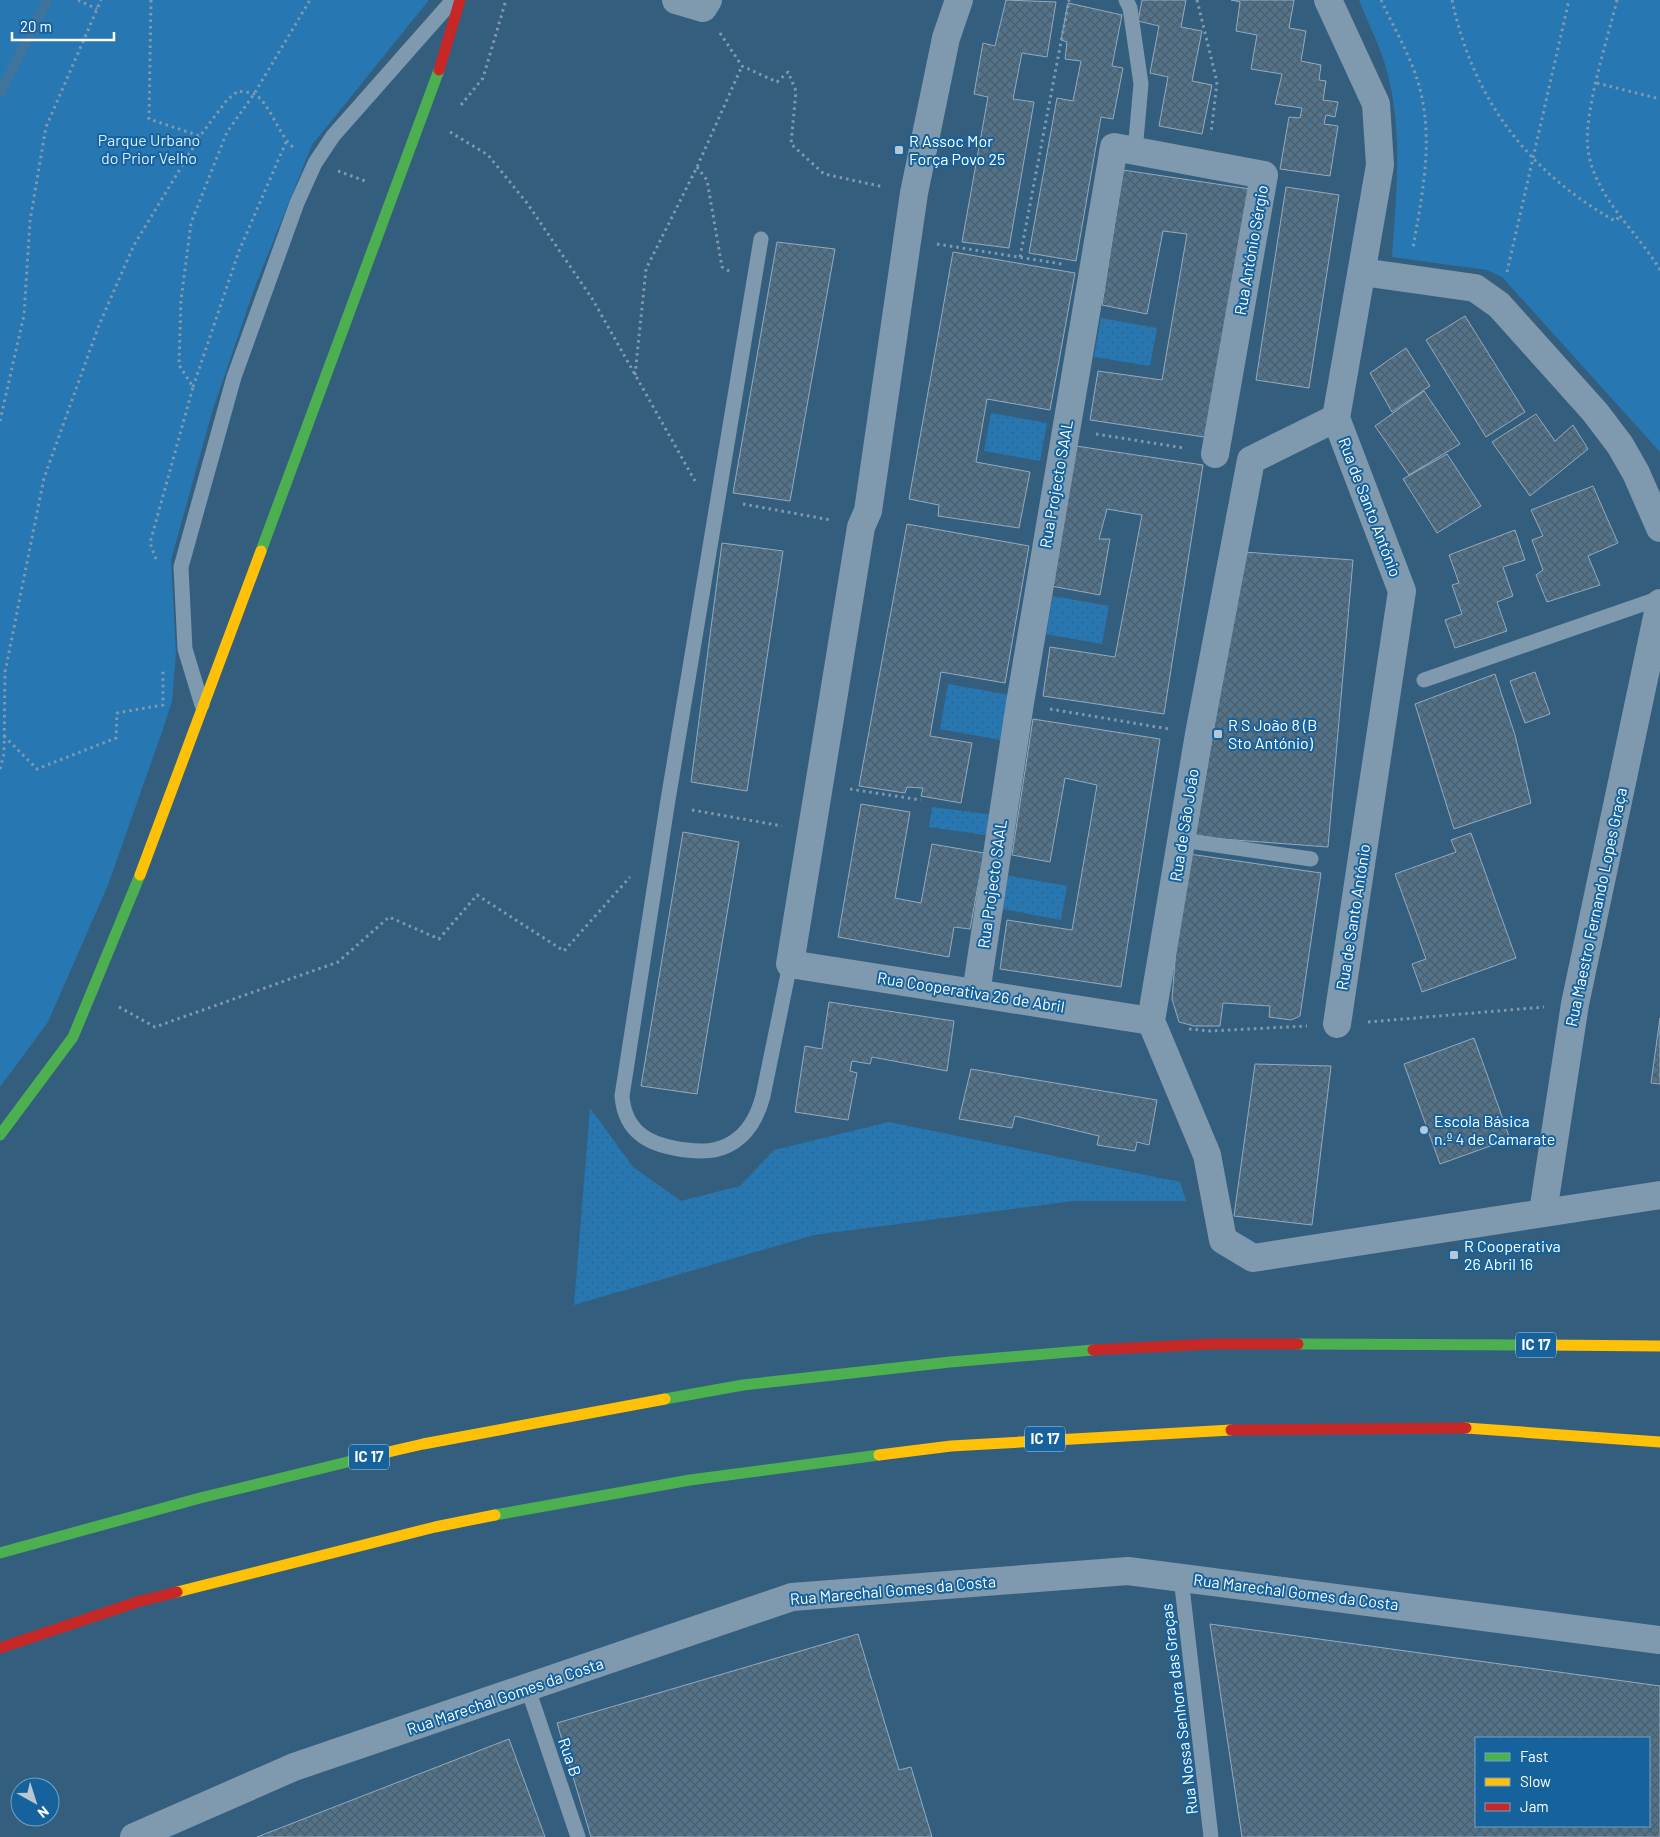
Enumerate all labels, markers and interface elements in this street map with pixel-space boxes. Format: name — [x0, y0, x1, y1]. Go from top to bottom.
scale bar — [12, 10, 115, 42]
text: 20 m — [20, 17, 52, 35]
park label: Parque Urbano do Prior Velho — [98, 130, 200, 167]
place label: R Assoc Mor Força Povo 25 — [909, 131, 1005, 168]
marker: R Assoc Mor Força Povo 25 — [893, 144, 905, 156]
street label: Rua António Sérgio — [1230, 183, 1271, 316]
street label: Rua Projecto SAAL — [1035, 418, 1076, 549]
street label: Rua de Santo António — [1335, 434, 1406, 579]
place label: R S João 8 (B Sto António) — [1228, 715, 1317, 752]
marker: R S João 8 (B Sto António) — [1212, 728, 1224, 740]
street label: Rua de São João — [1165, 767, 1202, 883]
street label: Rua Maestro Fernando Lopes Graça — [1561, 786, 1630, 1028]
street label: Rua Projecto SAAL — [973, 818, 1010, 950]
street label: Rua de Santo António — [1332, 842, 1373, 991]
street label: Rua Cooperativa 26 de Abril — [876, 967, 1066, 1016]
place label: Escola Básica n.º 4 de Camarate — [1434, 1111, 1555, 1148]
marker: Escola Básica n.º 4 de Camarate — [1418, 1124, 1430, 1136]
place label: R Cooperativa 26 Abril 16 — [1464, 1236, 1561, 1273]
marker: R Cooperativa 26 Abril 16 — [1448, 1249, 1460, 1261]
road number: IC 17 — [1516, 1332, 1556, 1358]
road number: IC 17 — [1025, 1426, 1065, 1452]
road number: IC 17 — [349, 1444, 389, 1470]
street label: Rua Marechal Gomes da Costa — [1192, 1569, 1400, 1614]
street label: Rua Marechal Gomes da Costa — [789, 1571, 997, 1608]
street label: Rua Nossa Senhora das Graças — [1156, 1602, 1201, 1816]
street label: Rua Marechal Gomes da Costa — [404, 1653, 606, 1738]
street label: Rua B — [555, 1735, 586, 1779]
legend — [1475, 1737, 1650, 1827]
text: Fast — [1520, 1747, 1548, 1765]
text: Slow — [1520, 1772, 1551, 1790]
north arrow — [10, 1777, 60, 1827]
text: Jam — [1520, 1797, 1549, 1815]
text: N — [35, 1803, 52, 1822]

